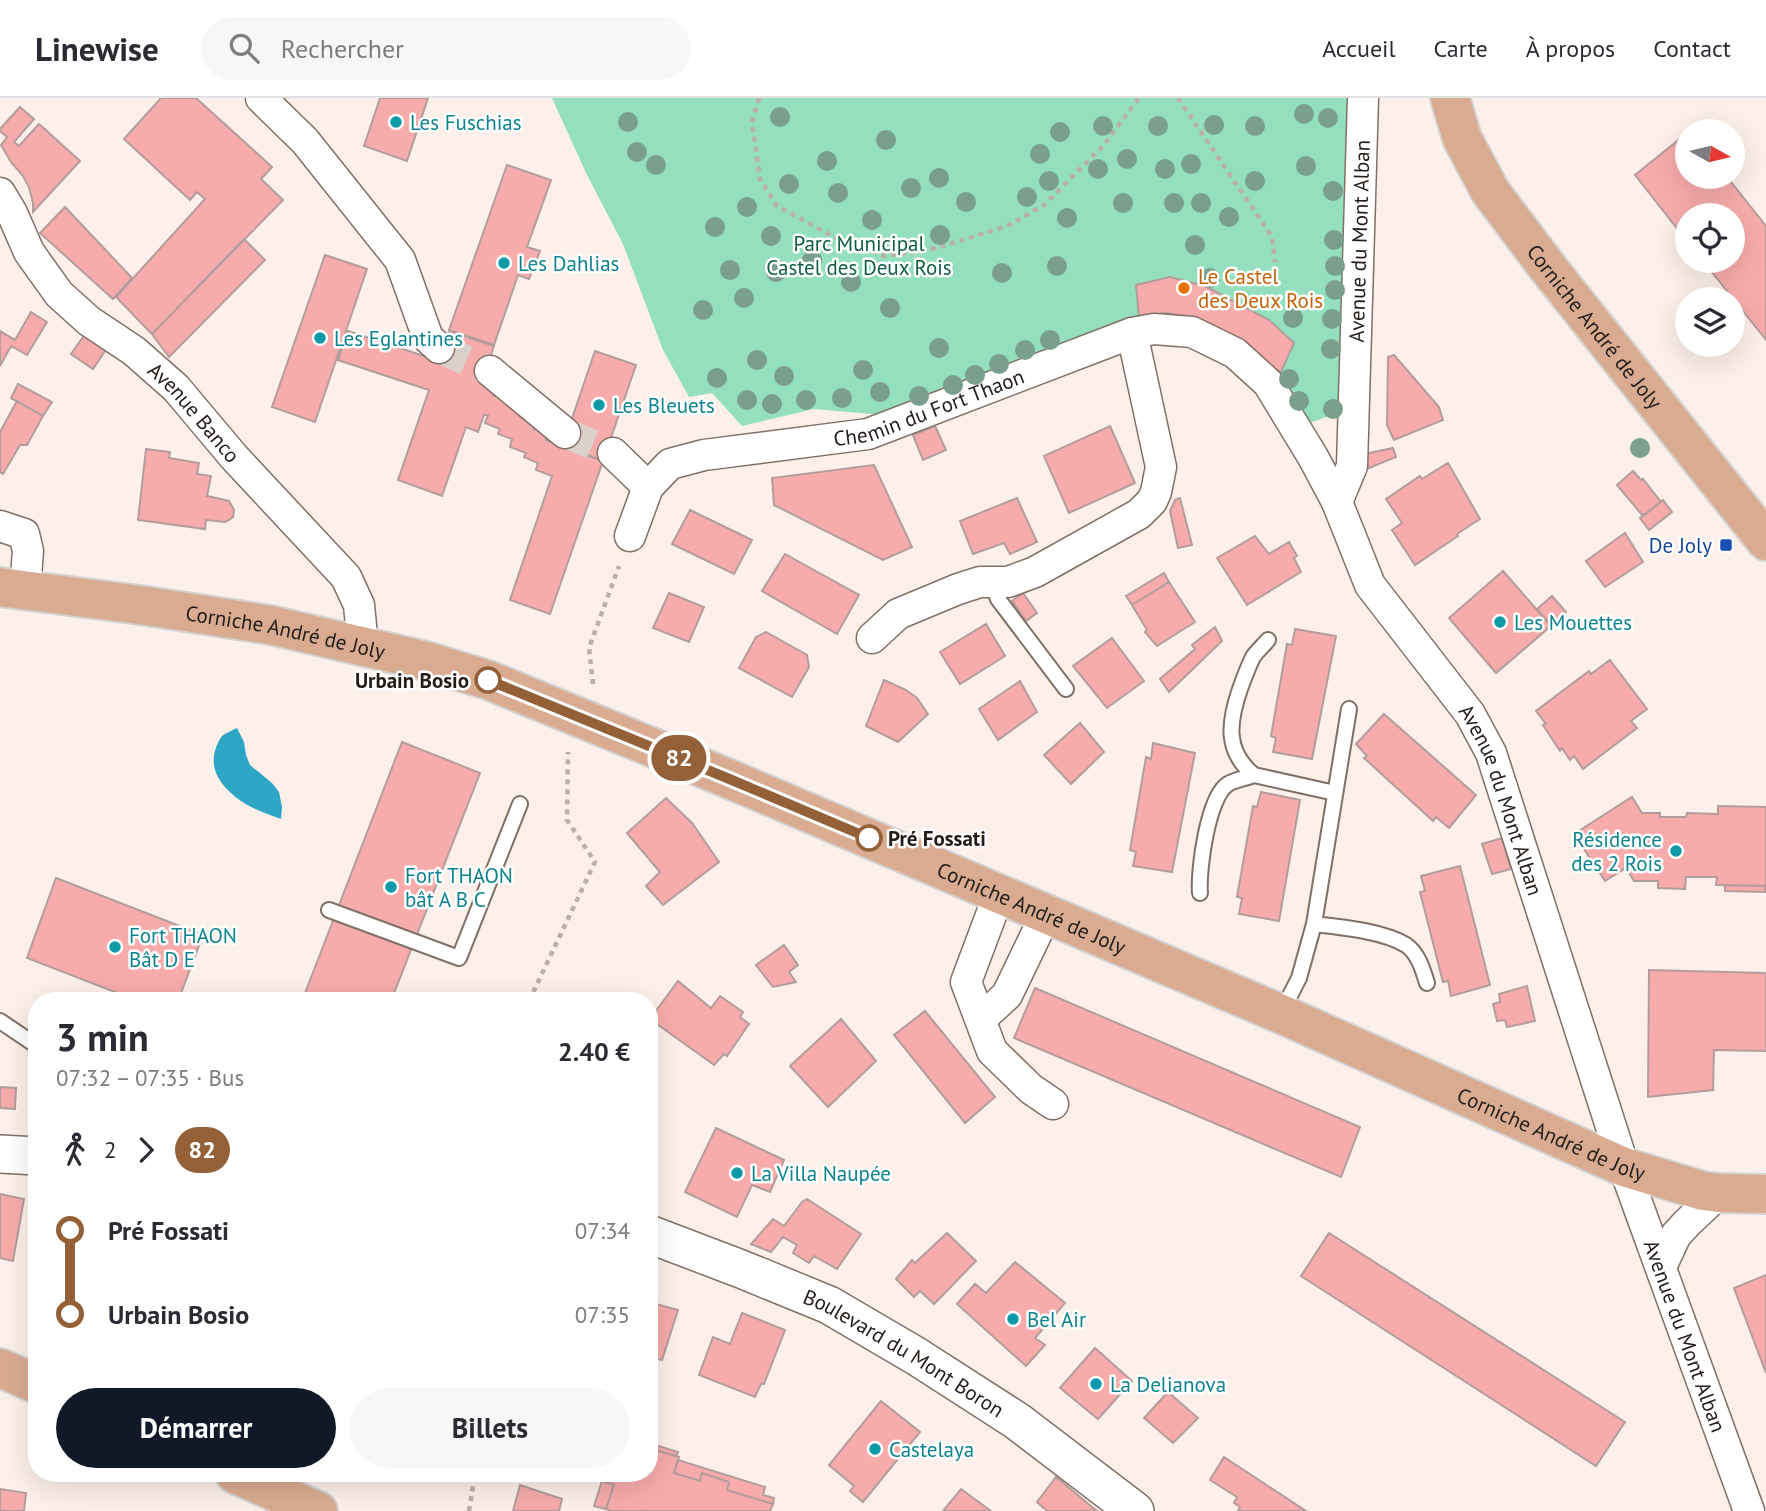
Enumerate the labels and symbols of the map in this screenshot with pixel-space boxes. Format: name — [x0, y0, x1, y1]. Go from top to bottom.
place label: Les Fuschias — [410, 109, 522, 136]
marker: Les Fuschias — [388, 114, 404, 130]
north arrow — [1675, 119, 1745, 189]
street label: Avenue du Mont Alban — [1342, 139, 1375, 343]
park label: Parc Municipal Castel des Deux Rois — [766, 230, 952, 281]
street label: Corniche André de Joly — [1521, 239, 1669, 414]
place label: Les Dahlias — [518, 250, 619, 277]
marker: Les Dahlias — [496, 255, 512, 271]
place label: Le Castel des Deux Rois — [1198, 263, 1323, 314]
marker: Le Castel des Deux Rois — [1176, 280, 1192, 296]
place label: Les Eglantines — [334, 325, 463, 352]
marker: Les Eglantines — [312, 330, 328, 346]
street label: Avenue Banco — [143, 356, 246, 468]
street label: Chemin du Fort Thaon — [832, 362, 1028, 452]
place label: Les Bleuets — [613, 392, 715, 419]
marker: Les Bleuets — [591, 397, 607, 413]
place label: De Joly — [1649, 532, 1712, 559]
marker: De Joly — [1718, 537, 1734, 553]
street label: Corniche André de Joly — [184, 599, 388, 665]
place label: Les Mouettes — [1514, 609, 1632, 636]
marker: Les Mouettes — [1492, 614, 1508, 630]
place label: Urbain Bosio — [355, 667, 469, 694]
marker: Urbain Bosio — [475, 667, 501, 693]
street label: Avenue du Mont Alban — [1453, 698, 1549, 899]
line badge: 82 — [648, 735, 710, 781]
marker: Pré Fossati — [856, 825, 882, 851]
place label: Pré Fossati — [888, 825, 986, 852]
place label: Résidence des 2 Rois — [1571, 826, 1662, 877]
marker: Résidence des 2 Rois — [1668, 843, 1684, 859]
street label: Corniche André de Joly — [933, 856, 1130, 960]
place label: Fort THAON bât A B C — [405, 862, 513, 913]
marker: Fort THAON bât A B C — [383, 879, 399, 895]
place label: Fort THAON Bât D E — [129, 922, 237, 973]
marker: Fort THAON Bât D E — [107, 939, 123, 955]
street label: Corniche André de Joly — [1453, 1081, 1649, 1186]
place label: La Villa Naupée — [751, 1160, 891, 1187]
marker: La Villa Naupée — [729, 1165, 745, 1181]
street label: Avenue du Mont Alban — [1638, 1236, 1733, 1436]
street label: Boulevard du Mont Boron — [800, 1283, 1009, 1423]
place label: Bel Air — [1027, 1306, 1086, 1333]
marker: Bel Air — [1005, 1311, 1021, 1327]
place label: La Delianova — [1110, 1371, 1226, 1398]
marker: La Delianova — [1088, 1376, 1104, 1392]
place label: Castelaya — [889, 1436, 974, 1463]
marker: Castelaya — [867, 1441, 883, 1457]

